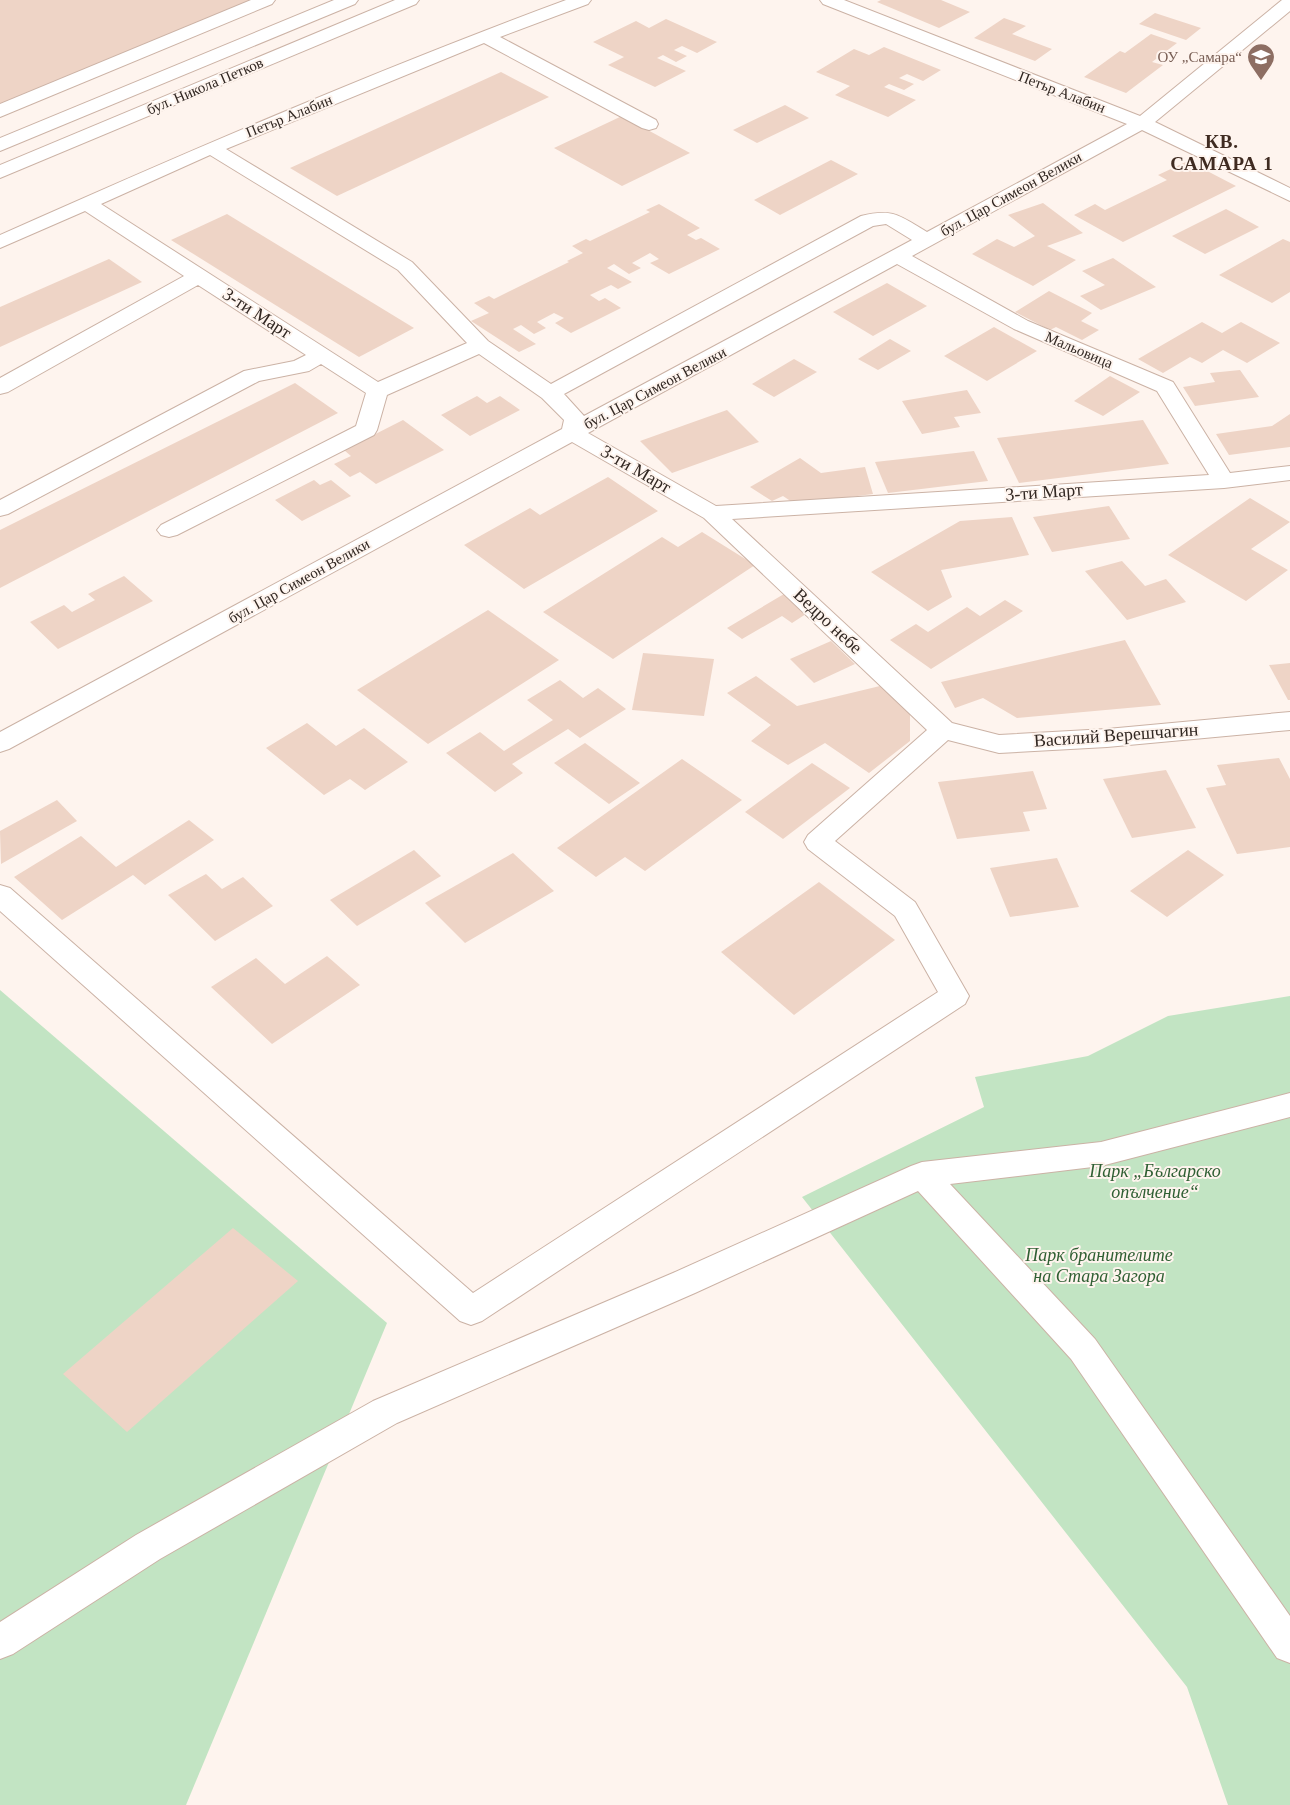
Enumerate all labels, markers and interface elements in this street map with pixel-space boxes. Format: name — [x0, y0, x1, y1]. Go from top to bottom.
school or university icon: ОУ „Самара“ — [1246, 42, 1276, 81]
place label: ОУ „Самара“ — [1157, 49, 1242, 65]
street label: бул. Никола Петков — [145, 54, 265, 118]
street label: Петър Алабин — [1016, 68, 1108, 116]
street label: Петър Алабин — [243, 91, 335, 141]
district label: КВ. САМАРА 1 — [1170, 131, 1274, 174]
street label: бул. Цар Симеон Велики — [938, 149, 1084, 239]
street label: 3-ти Март — [219, 283, 295, 343]
street label: Мальовица — [1043, 329, 1115, 372]
street label: бул. Цар Симеон Велики — [581, 344, 729, 432]
street label: 3-ти Март — [597, 441, 675, 497]
street label: 3-ти Март — [1005, 479, 1084, 505]
street label: бул. Цар Симеон Велики — [226, 536, 372, 626]
street label: Ведро небе — [790, 584, 866, 658]
street label: Василий Верешчагин — [1033, 719, 1199, 751]
park label: Парк „Българско опълчение“ — [1088, 1161, 1221, 1202]
park label: Парк бранителите на Стара Загора — [1024, 1245, 1173, 1286]

